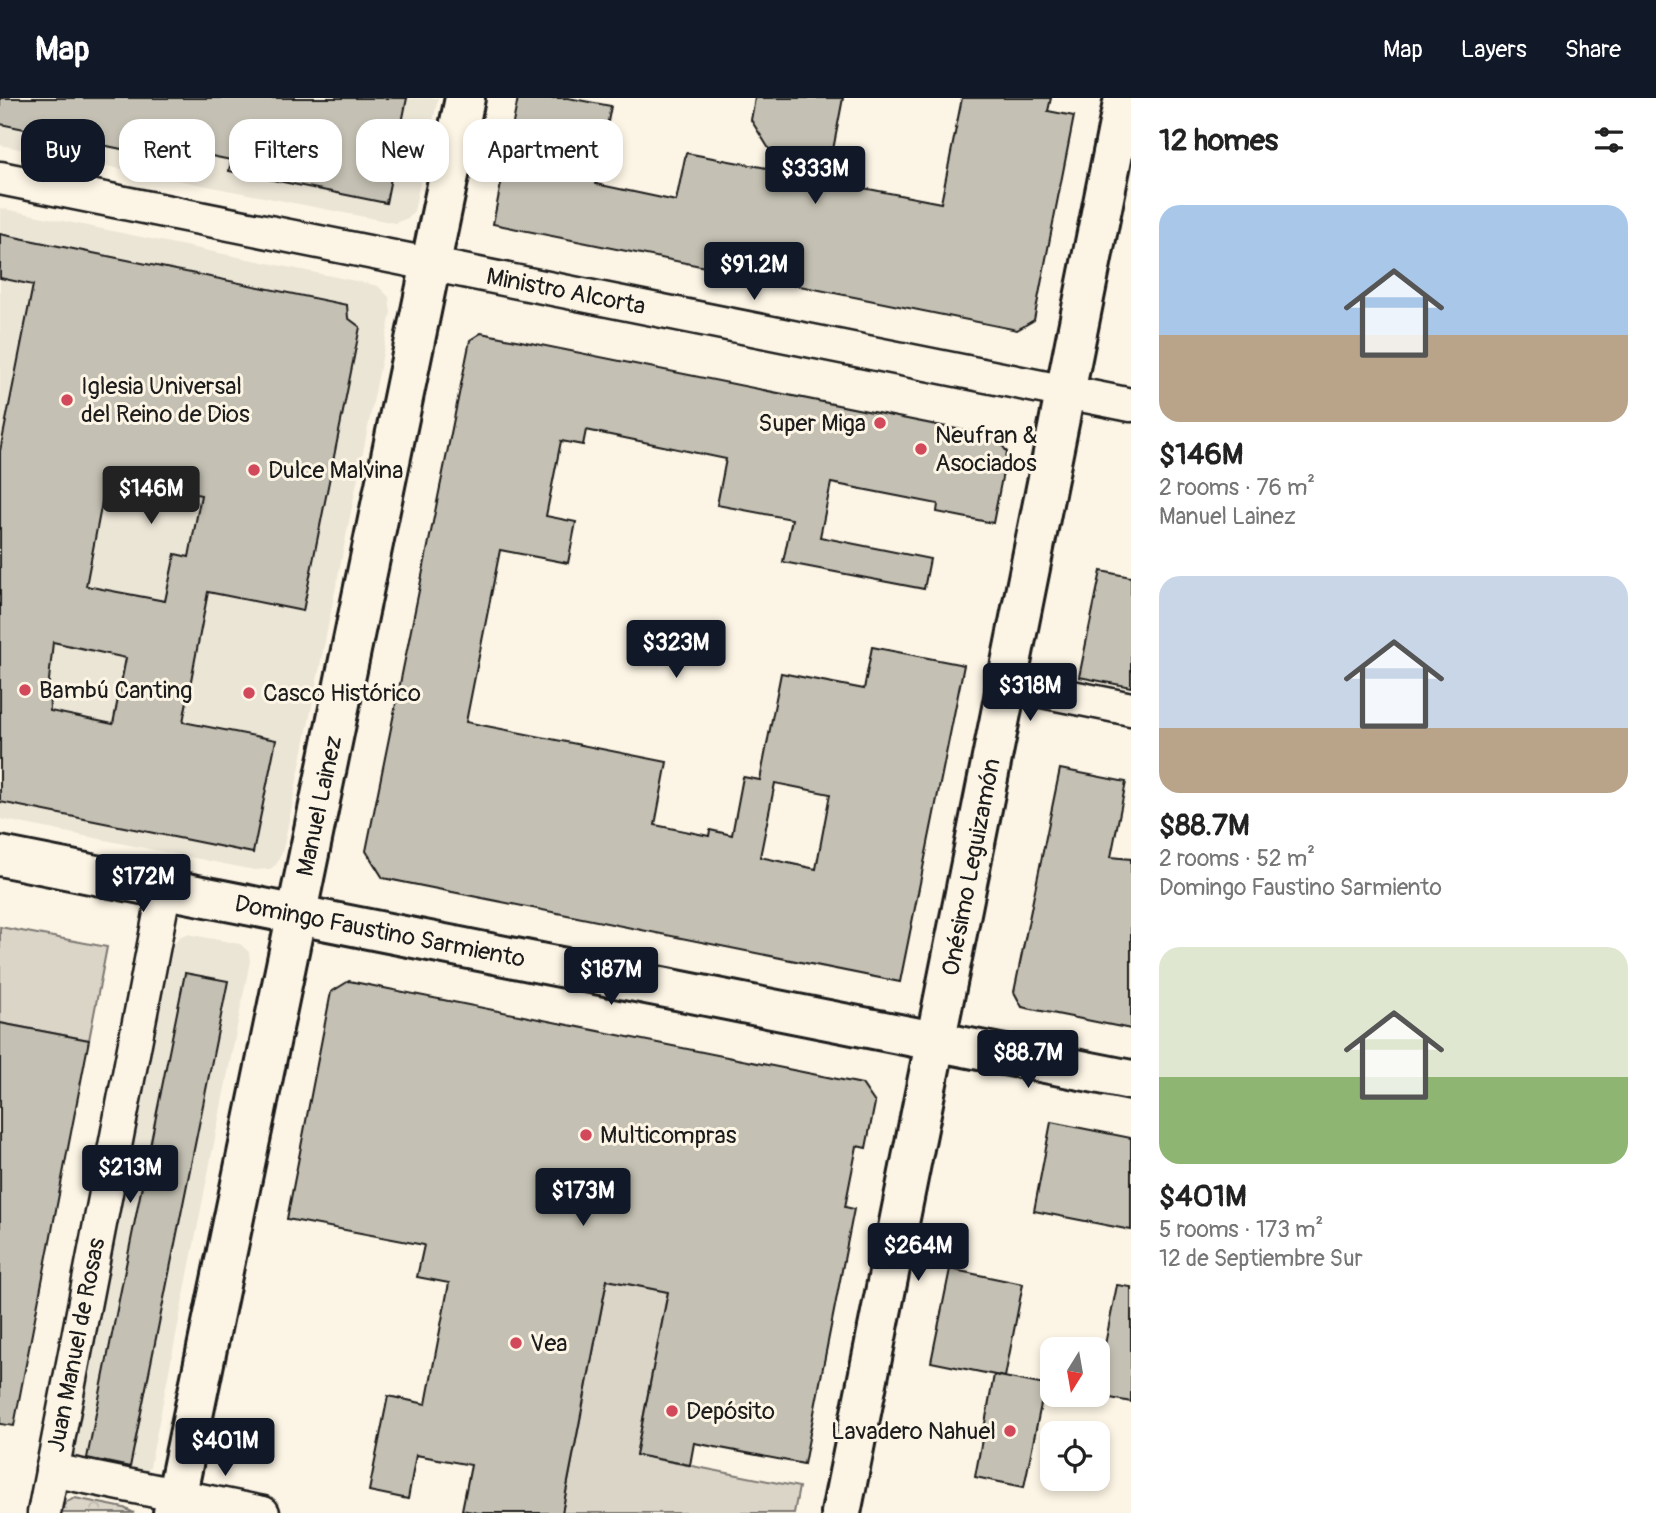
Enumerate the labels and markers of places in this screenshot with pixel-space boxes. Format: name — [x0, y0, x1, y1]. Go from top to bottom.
pin: $333M — [766, 146, 864, 206]
pin: $91.2M — [697, 242, 811, 302]
place label: Iglesia Universal del Reino de Dios — [81, 372, 250, 429]
marker: Iglesia Universal del Reino de Dios — [59, 392, 75, 408]
place label: Super Miga — [758, 409, 866, 438]
marker: Super Miga — [872, 415, 888, 431]
place label: Neufran & Asociados — [935, 421, 1038, 478]
marker: Neufran & Asociados — [913, 441, 929, 457]
place label: Dulce Malvina — [268, 456, 403, 485]
marker: Dulce Malvina — [246, 462, 262, 478]
pin: $146M — [102, 466, 200, 526]
pin: $323M — [627, 620, 725, 680]
pin: $318M — [981, 664, 1079, 723]
place label: Bambú Canting — [39, 676, 192, 705]
place label: Casco Histórico — [263, 679, 421, 708]
marker: Bambú Canting — [17, 682, 33, 698]
marker: Casco Histórico — [241, 685, 257, 701]
pin: $172M — [94, 854, 192, 914]
pin: $187M — [562, 948, 660, 1007]
pin: $88.7M — [971, 1030, 1085, 1090]
place label: Multicompras — [600, 1121, 737, 1150]
marker: Multicompras — [578, 1127, 594, 1143]
pin: $213M — [81, 1146, 179, 1205]
pin: $173M — [534, 1168, 632, 1228]
pin: $264M — [869, 1224, 967, 1283]
place label: Vea — [530, 1329, 567, 1358]
marker: Vea — [508, 1335, 524, 1351]
place label: Depósito — [686, 1397, 775, 1426]
marker: Depósito — [664, 1403, 680, 1419]
place label: Lavadero Nahuel — [831, 1417, 996, 1446]
pin: $401M — [176, 1418, 274, 1478]
marker: Lavadero Nahuel — [1002, 1423, 1018, 1439]

